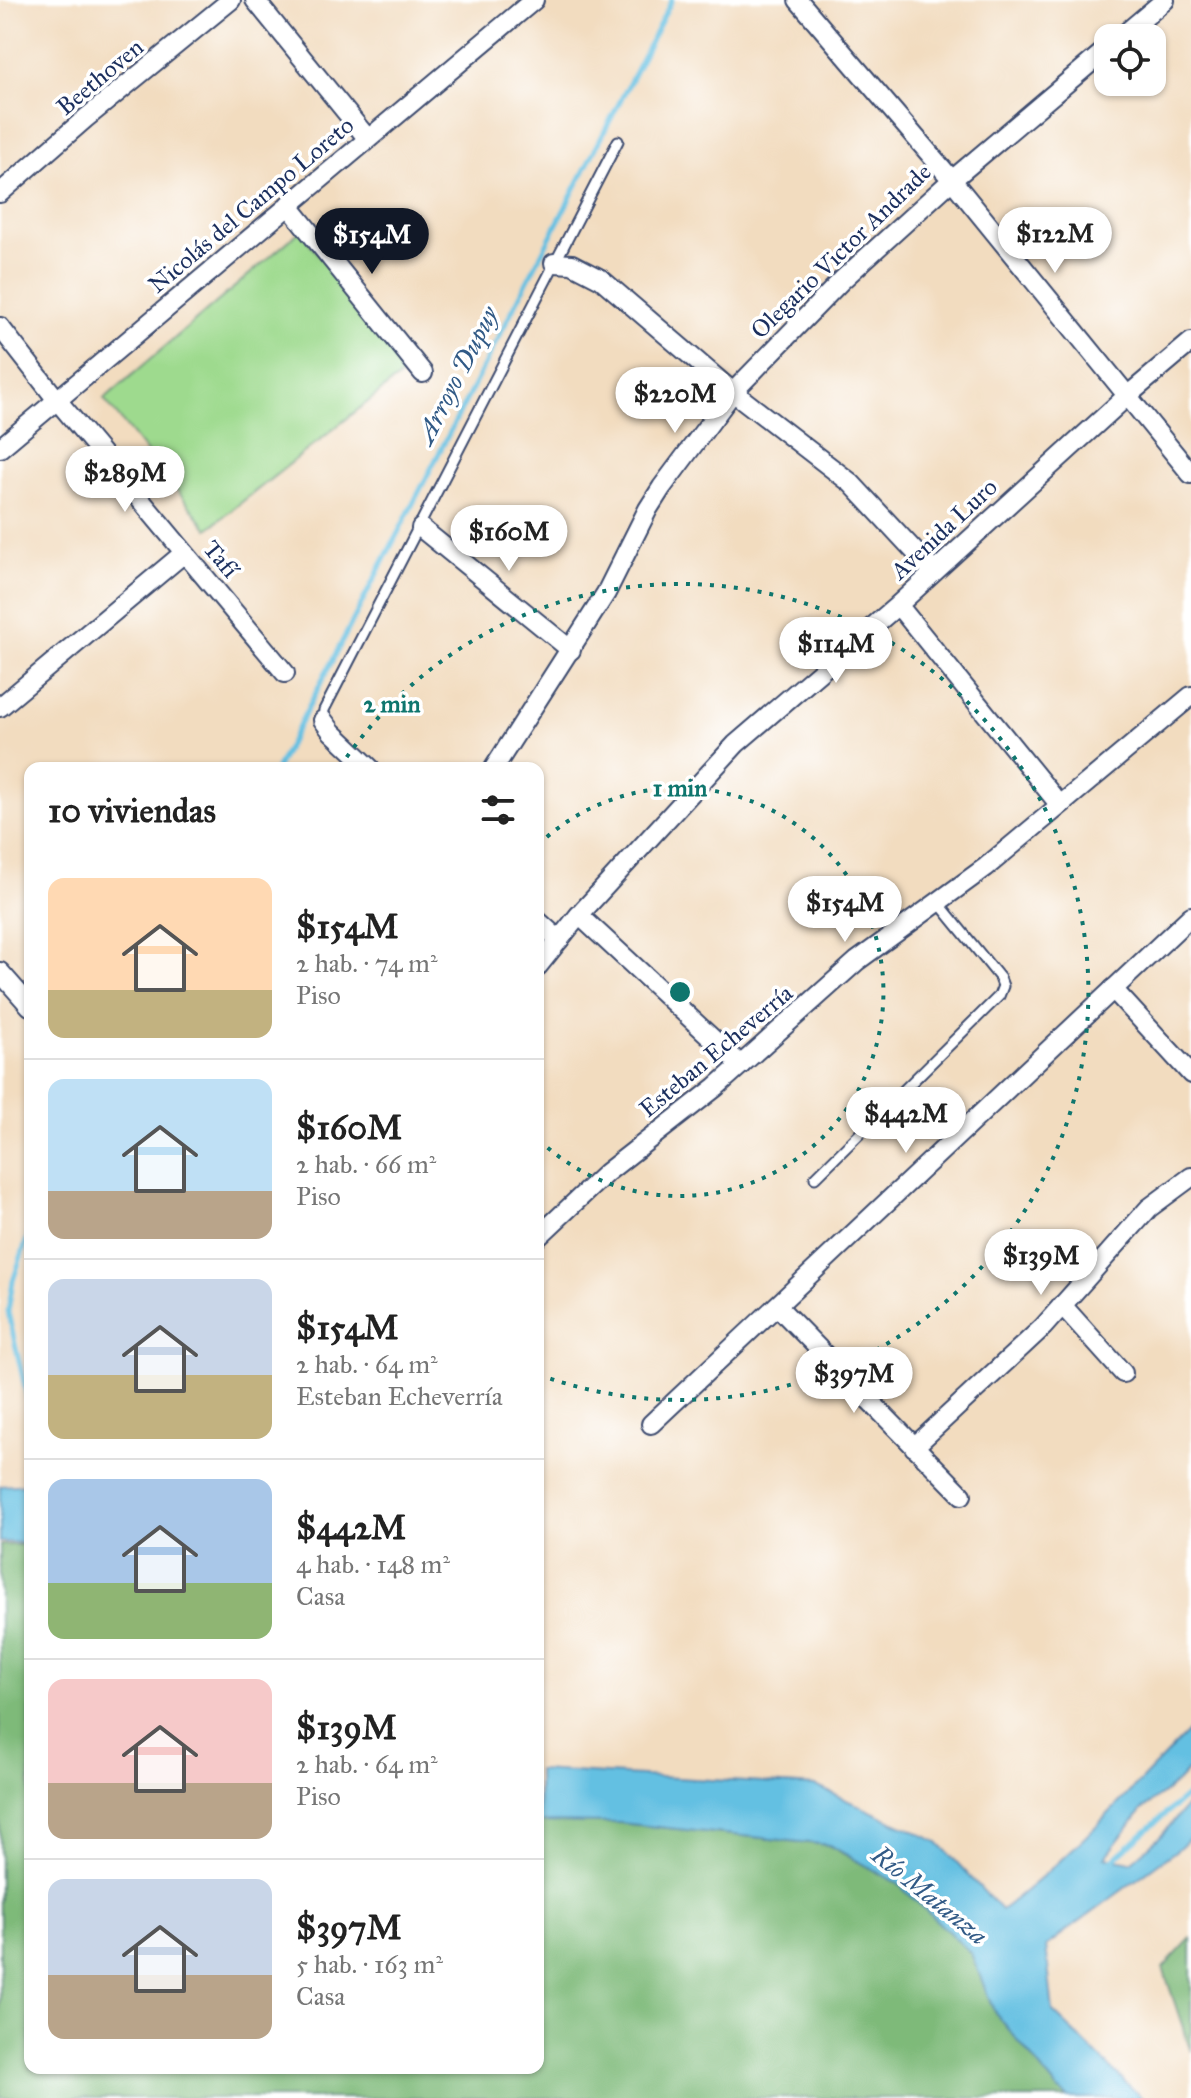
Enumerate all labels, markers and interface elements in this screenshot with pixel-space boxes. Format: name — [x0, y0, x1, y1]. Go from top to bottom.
map controls — [1094, 24, 1166, 96]
button: locate — [1094, 24, 1166, 96]
street label: Beethoven — [51, 32, 149, 122]
street label: Nicolás del Campo Loreto — [142, 110, 360, 300]
street label: Olegario Victor Andrade — [744, 157, 938, 345]
pin: $122M — [999, 207, 1111, 275]
pin: $154M — [316, 208, 428, 276]
text: $122M — [1016, 217, 1094, 249]
text: $154M — [333, 218, 411, 250]
water label: Arroyo Dupuy — [407, 300, 507, 452]
pin: $220M — [619, 367, 731, 435]
text: $220M — [633, 377, 717, 409]
pin: $289M — [69, 446, 181, 514]
text: $289M — [83, 456, 167, 488]
street label: Avenida Luro — [884, 472, 1004, 587]
pin: $160M — [453, 505, 565, 573]
text: $160M — [468, 515, 550, 547]
street label: Tafí — [197, 534, 246, 585]
pin: $114M — [780, 617, 892, 685]
text: $114M — [797, 627, 875, 659]
text: 2 min — [364, 689, 420, 719]
text: 1 min — [653, 773, 707, 803]
icon: filters — [476, 788, 520, 832]
text: 10 viviendas — [48, 790, 216, 831]
pin: $154M — [789, 876, 901, 944]
text: $154M — [806, 886, 884, 918]
text: $154M — [296, 906, 398, 947]
icon: home — [112, 910, 208, 1006]
text: 2 hab. · 74 m² — [296, 947, 438, 979]
street label: Esteban Echeverría — [633, 978, 799, 1124]
centre of rings — [666, 978, 694, 1006]
text: Piso — [296, 979, 341, 1011]
pin: $442M — [850, 1087, 962, 1155]
text: $442M — [864, 1097, 948, 1129]
text: $160M — [296, 1107, 402, 1148]
icon: home — [112, 1111, 208, 1207]
text: 2 hab. · 66 m² — [296, 1148, 436, 1180]
text: Piso — [296, 1180, 341, 1212]
pin: $139M — [985, 1229, 1097, 1297]
text: $139M — [1002, 1239, 1080, 1271]
text: $154M — [296, 1307, 398, 1348]
icon: home — [112, 1311, 208, 1407]
pin: $397M — [798, 1347, 910, 1415]
text: 2 hab. · 64 m² — [296, 1348, 438, 1380]
text: $397M — [814, 1357, 894, 1389]
text: Esteban Echeverría — [296, 1380, 503, 1412]
text: $442M — [296, 1507, 406, 1548]
icon: home — [112, 1511, 208, 1607]
text: 4 hab. · 148 m² — [296, 1548, 450, 1580]
text: Casa — [296, 1580, 345, 1612]
text: $139M — [296, 1707, 397, 1748]
icon: home — [112, 1711, 208, 1807]
text: 2 hab. · 64 m² — [296, 1748, 438, 1780]
text: Piso — [296, 1780, 341, 1812]
water label: Río Matanza — [865, 1838, 994, 1951]
text: $397M — [296, 1907, 401, 1948]
icon: home — [112, 1911, 208, 2007]
text: 5 hab. · 163 m² — [296, 1948, 443, 1980]
text: Casa — [296, 1980, 345, 2012]

